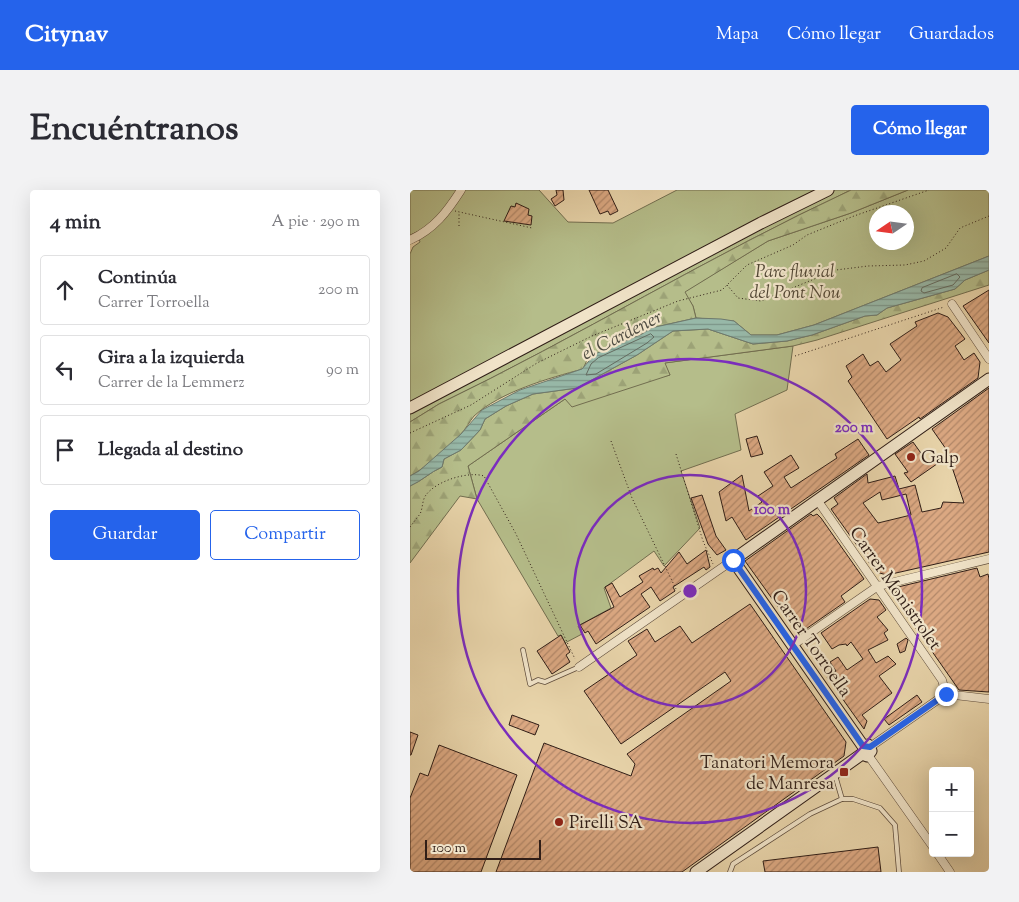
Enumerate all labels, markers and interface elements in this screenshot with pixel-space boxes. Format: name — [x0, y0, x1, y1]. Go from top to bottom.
text: Citynav — [25, 18, 108, 52]
text: Mapa — [716, 22, 759, 48]
text: Cómo llegar — [787, 22, 881, 48]
text: Guardados — [909, 22, 994, 48]
text: Encuéntranos — [30, 105, 239, 156]
button: Cómo llegar — [851, 105, 989, 155]
north arrow — [869, 205, 914, 250]
text: 4 min — [50, 208, 101, 238]
text: A pie · 290 m — [272, 211, 360, 234]
park label: Parc fluvial del Pont Nou — [750, 260, 841, 307]
text: Continúa — [98, 265, 177, 292]
icon: ahead — [51, 276, 79, 304]
text: 200 m — [318, 279, 359, 302]
text: Carrer Torroella — [98, 292, 210, 315]
water label: el Cardener — [577, 304, 667, 368]
text: Gira a la izquierda — [98, 345, 244, 372]
icon: left — [51, 356, 79, 384]
text: 90 m — [326, 359, 359, 382]
text: Carrer de la Lemmerz — [98, 372, 245, 395]
text: 200 m — [835, 418, 874, 439]
icon: arrive — [51, 436, 79, 464]
text: Llegada al destino — [98, 437, 243, 464]
place label: Galp — [921, 446, 959, 472]
marker: Galp — [905, 451, 917, 463]
text: 100 m — [754, 500, 791, 521]
button: Guardar — [50, 510, 200, 560]
button: Compartir — [210, 510, 360, 560]
street label: Carrer Monistrolet — [842, 522, 947, 656]
route start — [722, 549, 745, 572]
centre of rings — [681, 582, 699, 600]
street label: Carrer Torroella — [764, 585, 857, 703]
route end — [935, 683, 958, 706]
place label: Tanatori Memora de Manresa — [700, 751, 834, 798]
marker: Tanatori Memora de Manresa — [838, 766, 850, 778]
map controls — [929, 767, 974, 857]
button: + — [929, 767, 974, 812]
place label: Pirelli SA — [569, 811, 643, 837]
button: − — [929, 812, 974, 857]
marker: Pirelli SA — [553, 816, 565, 828]
scale bar — [425, 837, 541, 860]
text: 100 m — [432, 839, 466, 859]

